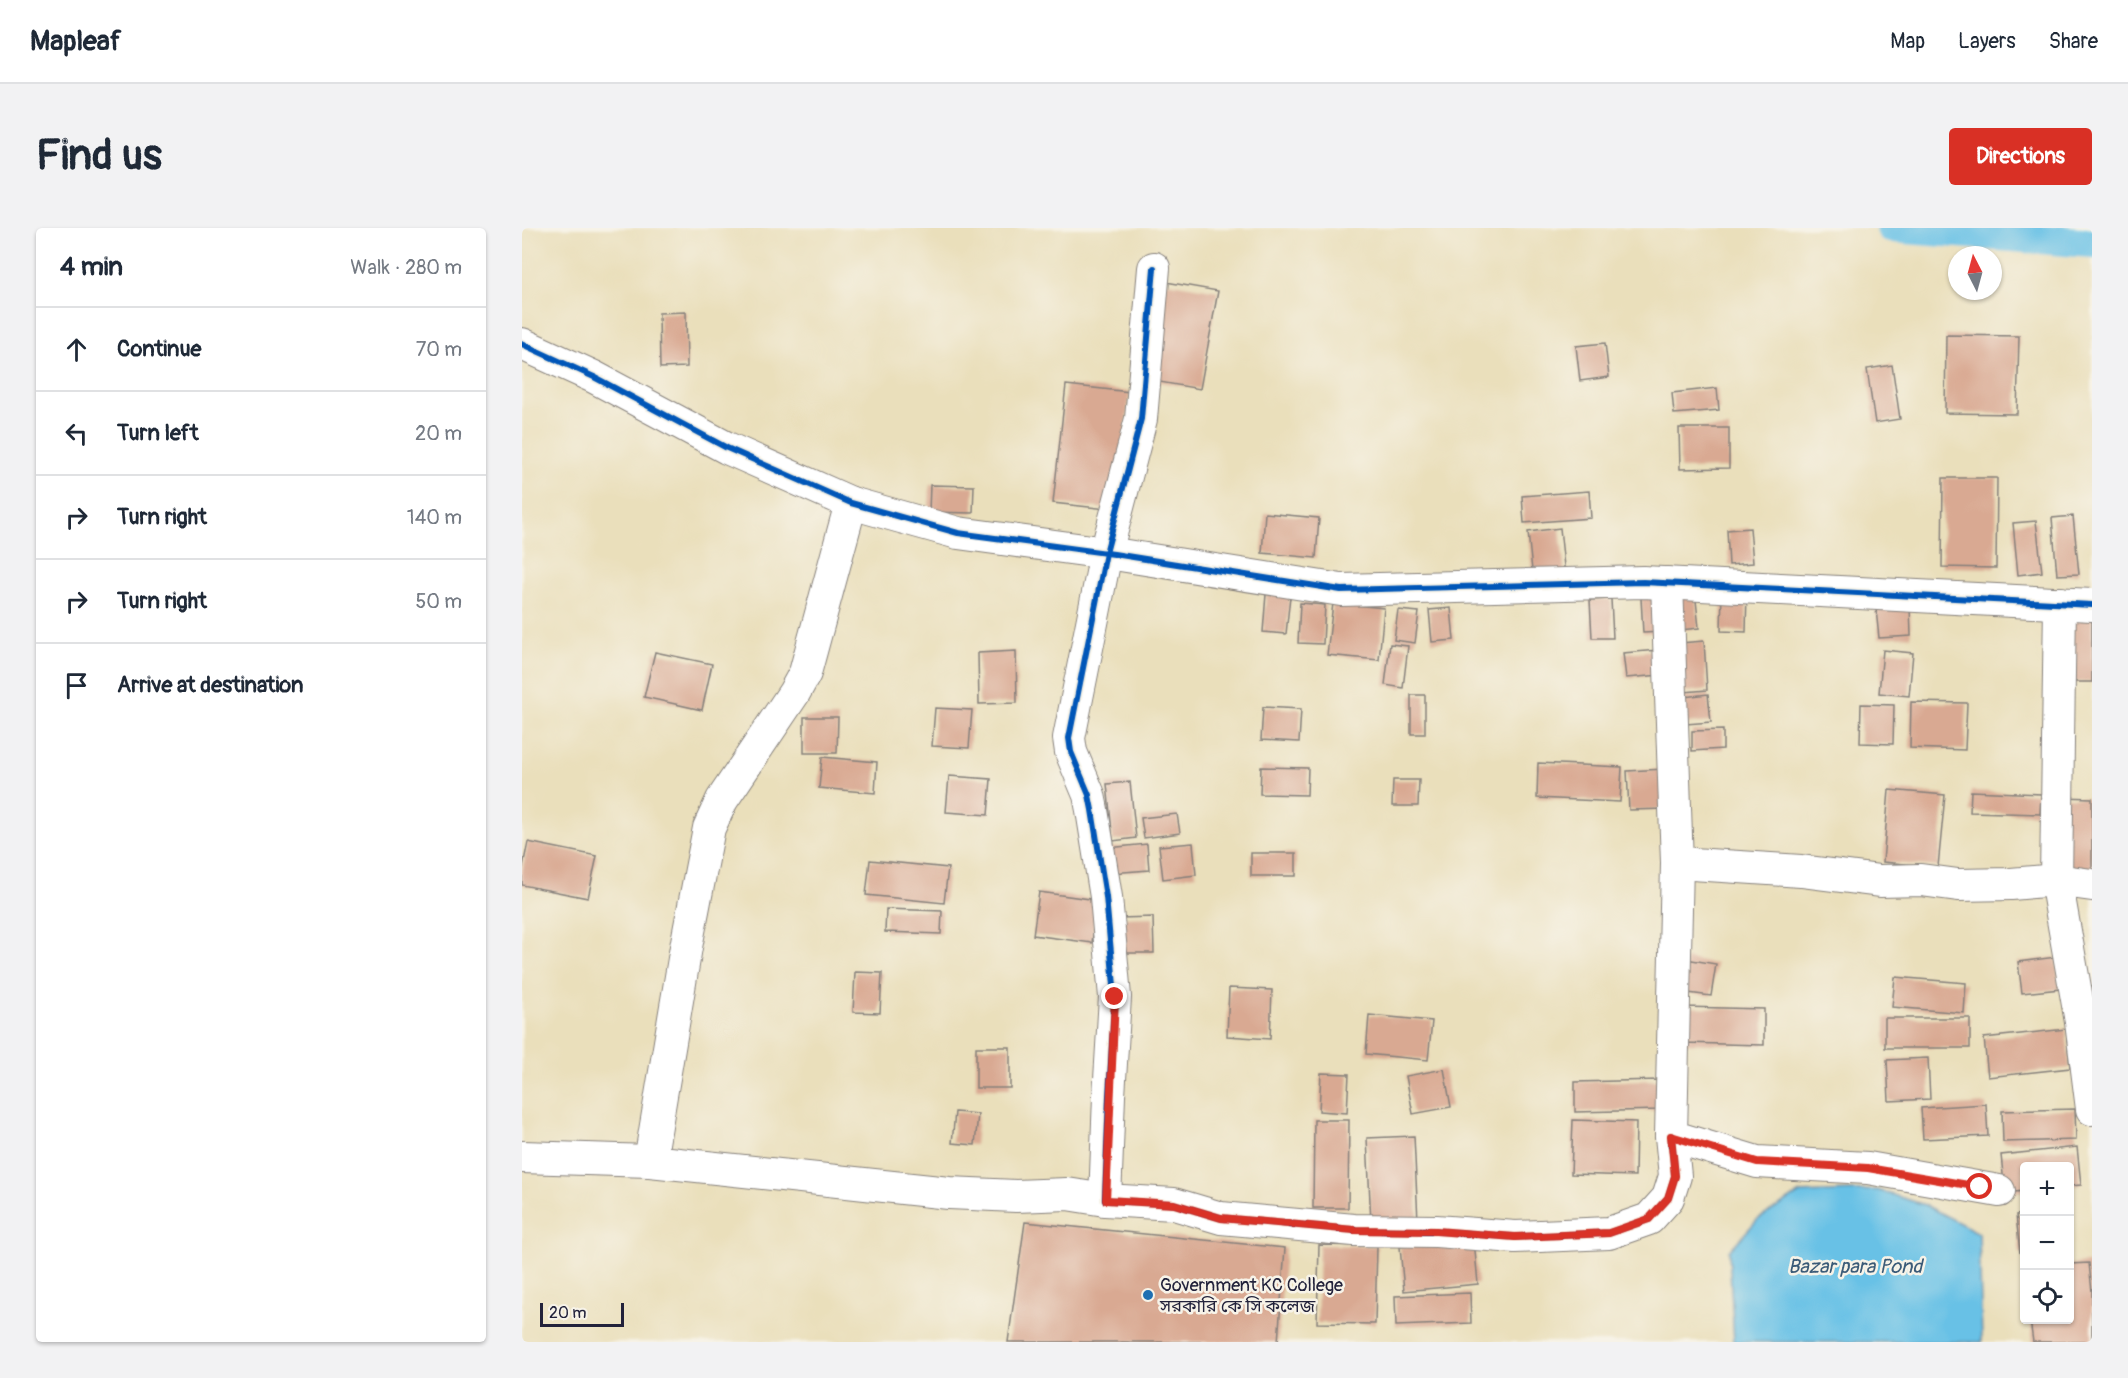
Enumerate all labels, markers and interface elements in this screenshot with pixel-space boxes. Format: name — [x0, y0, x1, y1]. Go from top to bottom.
text: Mapleaf — [30, 24, 121, 59]
text: Map — [1890, 28, 1925, 55]
text: Layers — [1958, 28, 2016, 55]
text: Share — [2049, 28, 2098, 55]
button: Directions — [1949, 128, 2092, 185]
text: Find us — [36, 130, 162, 182]
north arrow — [1948, 246, 2002, 300]
text: 4 min — [60, 251, 123, 283]
text: Walk · 280 m — [350, 255, 462, 280]
icon: ahead — [60, 333, 93, 366]
text: Continue — [117, 335, 201, 363]
text: 70 m — [416, 337, 462, 362]
icon: left — [60, 417, 93, 450]
text: Turn left — [117, 419, 199, 447]
text: 20 m — [415, 421, 462, 446]
icon: right — [60, 501, 93, 534]
text: Turn right — [117, 503, 207, 531]
text: 140 m — [407, 505, 462, 530]
icon: right — [60, 585, 93, 618]
text: Turn right — [117, 587, 207, 615]
text: 50 m — [415, 589, 462, 614]
icon: arrive — [60, 669, 93, 702]
text: Arrive at destination — [117, 671, 303, 699]
route end — [1101, 983, 1127, 1009]
map controls — [2020, 1162, 2074, 1324]
button: + — [2020, 1162, 2074, 1216]
route start — [1966, 1173, 1992, 1199]
button: − — [2020, 1216, 2074, 1270]
water label: Bazar para Pond — [1788, 1254, 1924, 1279]
button: locate — [2020, 1270, 2074, 1324]
place label: Government KC College সরকারি কে সি কলেজ — [1159, 1274, 1343, 1318]
marker: Government KC College সরকারি কে সি কলেজ — [1141, 1288, 1155, 1302]
scale bar — [540, 1300, 624, 1328]
text: 20 m — [549, 1303, 587, 1323]

